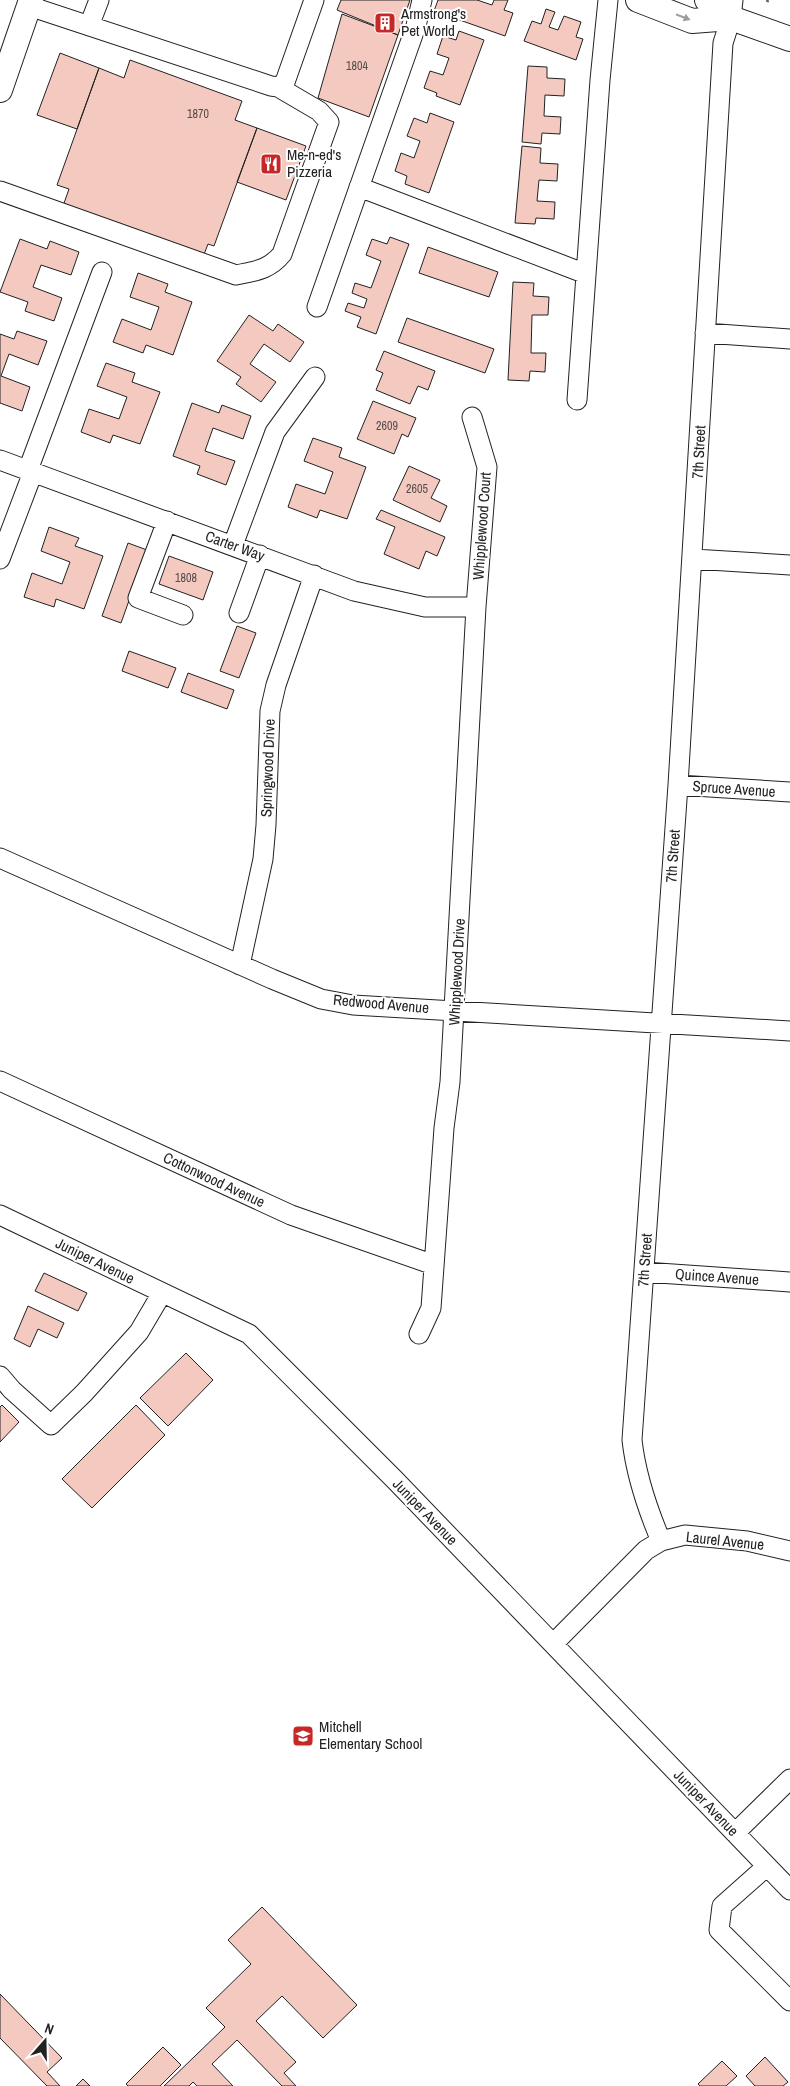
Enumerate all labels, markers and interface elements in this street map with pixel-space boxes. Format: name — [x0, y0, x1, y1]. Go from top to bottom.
place label: Armstrong's Pet World — [400, 3, 466, 41]
building icon: Armstrong's Pet World — [373, 11, 397, 35]
one-way arrow — [676, 13, 691, 21]
house number: 1804 — [346, 58, 368, 74]
house number: 1870 — [187, 106, 209, 122]
place label: Me-n-ed's Pizzeria — [287, 144, 341, 182]
restaurant icon: Me-n-ed's Pizzeria — [259, 152, 283, 176]
house number: 2609 — [376, 418, 398, 434]
street label: 7th Street — [687, 424, 710, 479]
street label: Whipplewood Court — [467, 471, 496, 581]
house number: 2605 — [406, 481, 428, 497]
street label: Carter Way — [203, 525, 269, 566]
house number: 1808 — [175, 570, 197, 586]
street label: Springwood Drive — [255, 718, 280, 818]
street label: Spruce Avenue — [692, 775, 776, 802]
street label: 7th Street — [660, 828, 685, 883]
street label: Whipplewood Drive — [443, 918, 470, 1026]
street label: Redwood Avenue — [332, 989, 430, 1018]
street label: Cottonwood Avenue — [160, 1147, 269, 1212]
street label: Juniper Avenue — [52, 1232, 138, 1289]
street label: 7th Street — [632, 1232, 657, 1287]
street label: Quince Avenue — [674, 1263, 760, 1290]
street label: Juniper Avenue — [388, 1474, 463, 1550]
street label: Laurel Avenue — [685, 1526, 765, 1555]
place label: Mitchell Elementary School — [319, 1716, 422, 1754]
school or university icon: Mitchell Elementary School — [291, 1724, 315, 1748]
street label: Juniper Avenue — [669, 1765, 744, 1841]
north arrow — [20, 2016, 70, 2066]
text: N — [42, 2019, 56, 2039]

